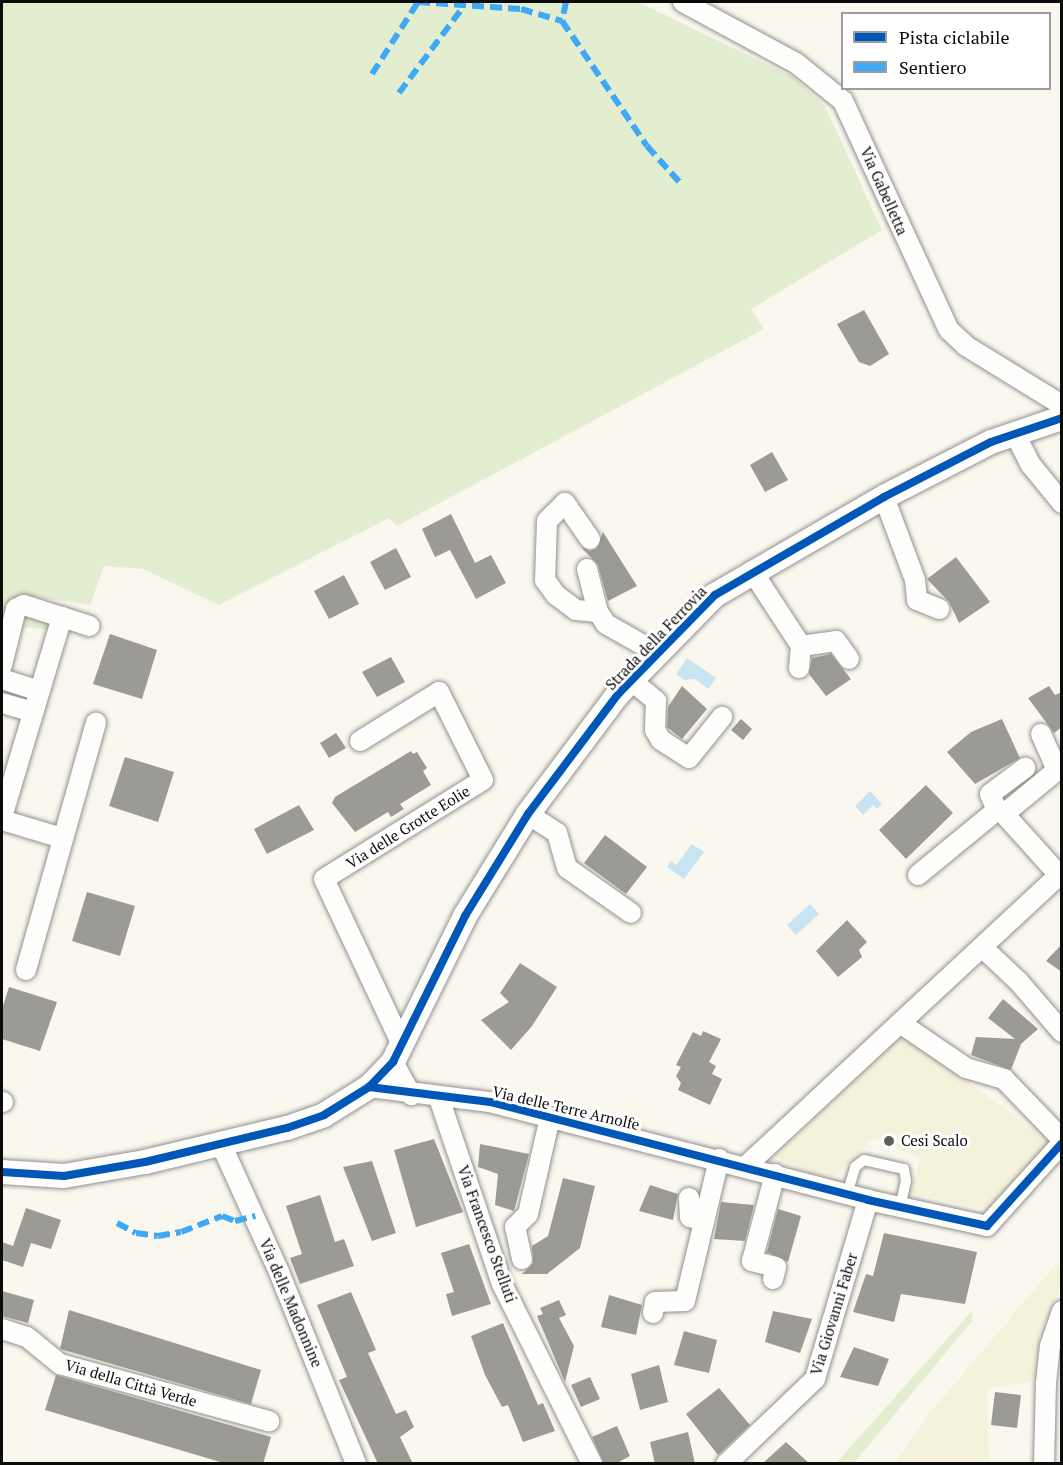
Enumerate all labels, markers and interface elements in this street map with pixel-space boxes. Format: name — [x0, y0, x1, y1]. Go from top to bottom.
legend — [841, 12, 1051, 90]
text: Pista ciclabile — [899, 25, 1009, 49]
text: Sentiero — [899, 55, 966, 79]
street label: Via Gabelletta — [856, 144, 912, 238]
street label: Strada della Ferrovia — [602, 582, 710, 694]
street label: Via delle Grotte Eolie — [343, 782, 473, 872]
street label: Via delle Terre Arnolfe — [491, 1082, 641, 1134]
place label: Cesi Scalo — [901, 1132, 968, 1150]
marker: Cesi Scalo — [882, 1134, 896, 1148]
street label: Via Francesco Stelluti — [454, 1163, 520, 1305]
street label: Via delle Madonnine — [256, 1236, 326, 1370]
street label: Via Giovanni Faber — [807, 1251, 861, 1377]
street label: Via della Città Verde — [63, 1356, 199, 1410]

